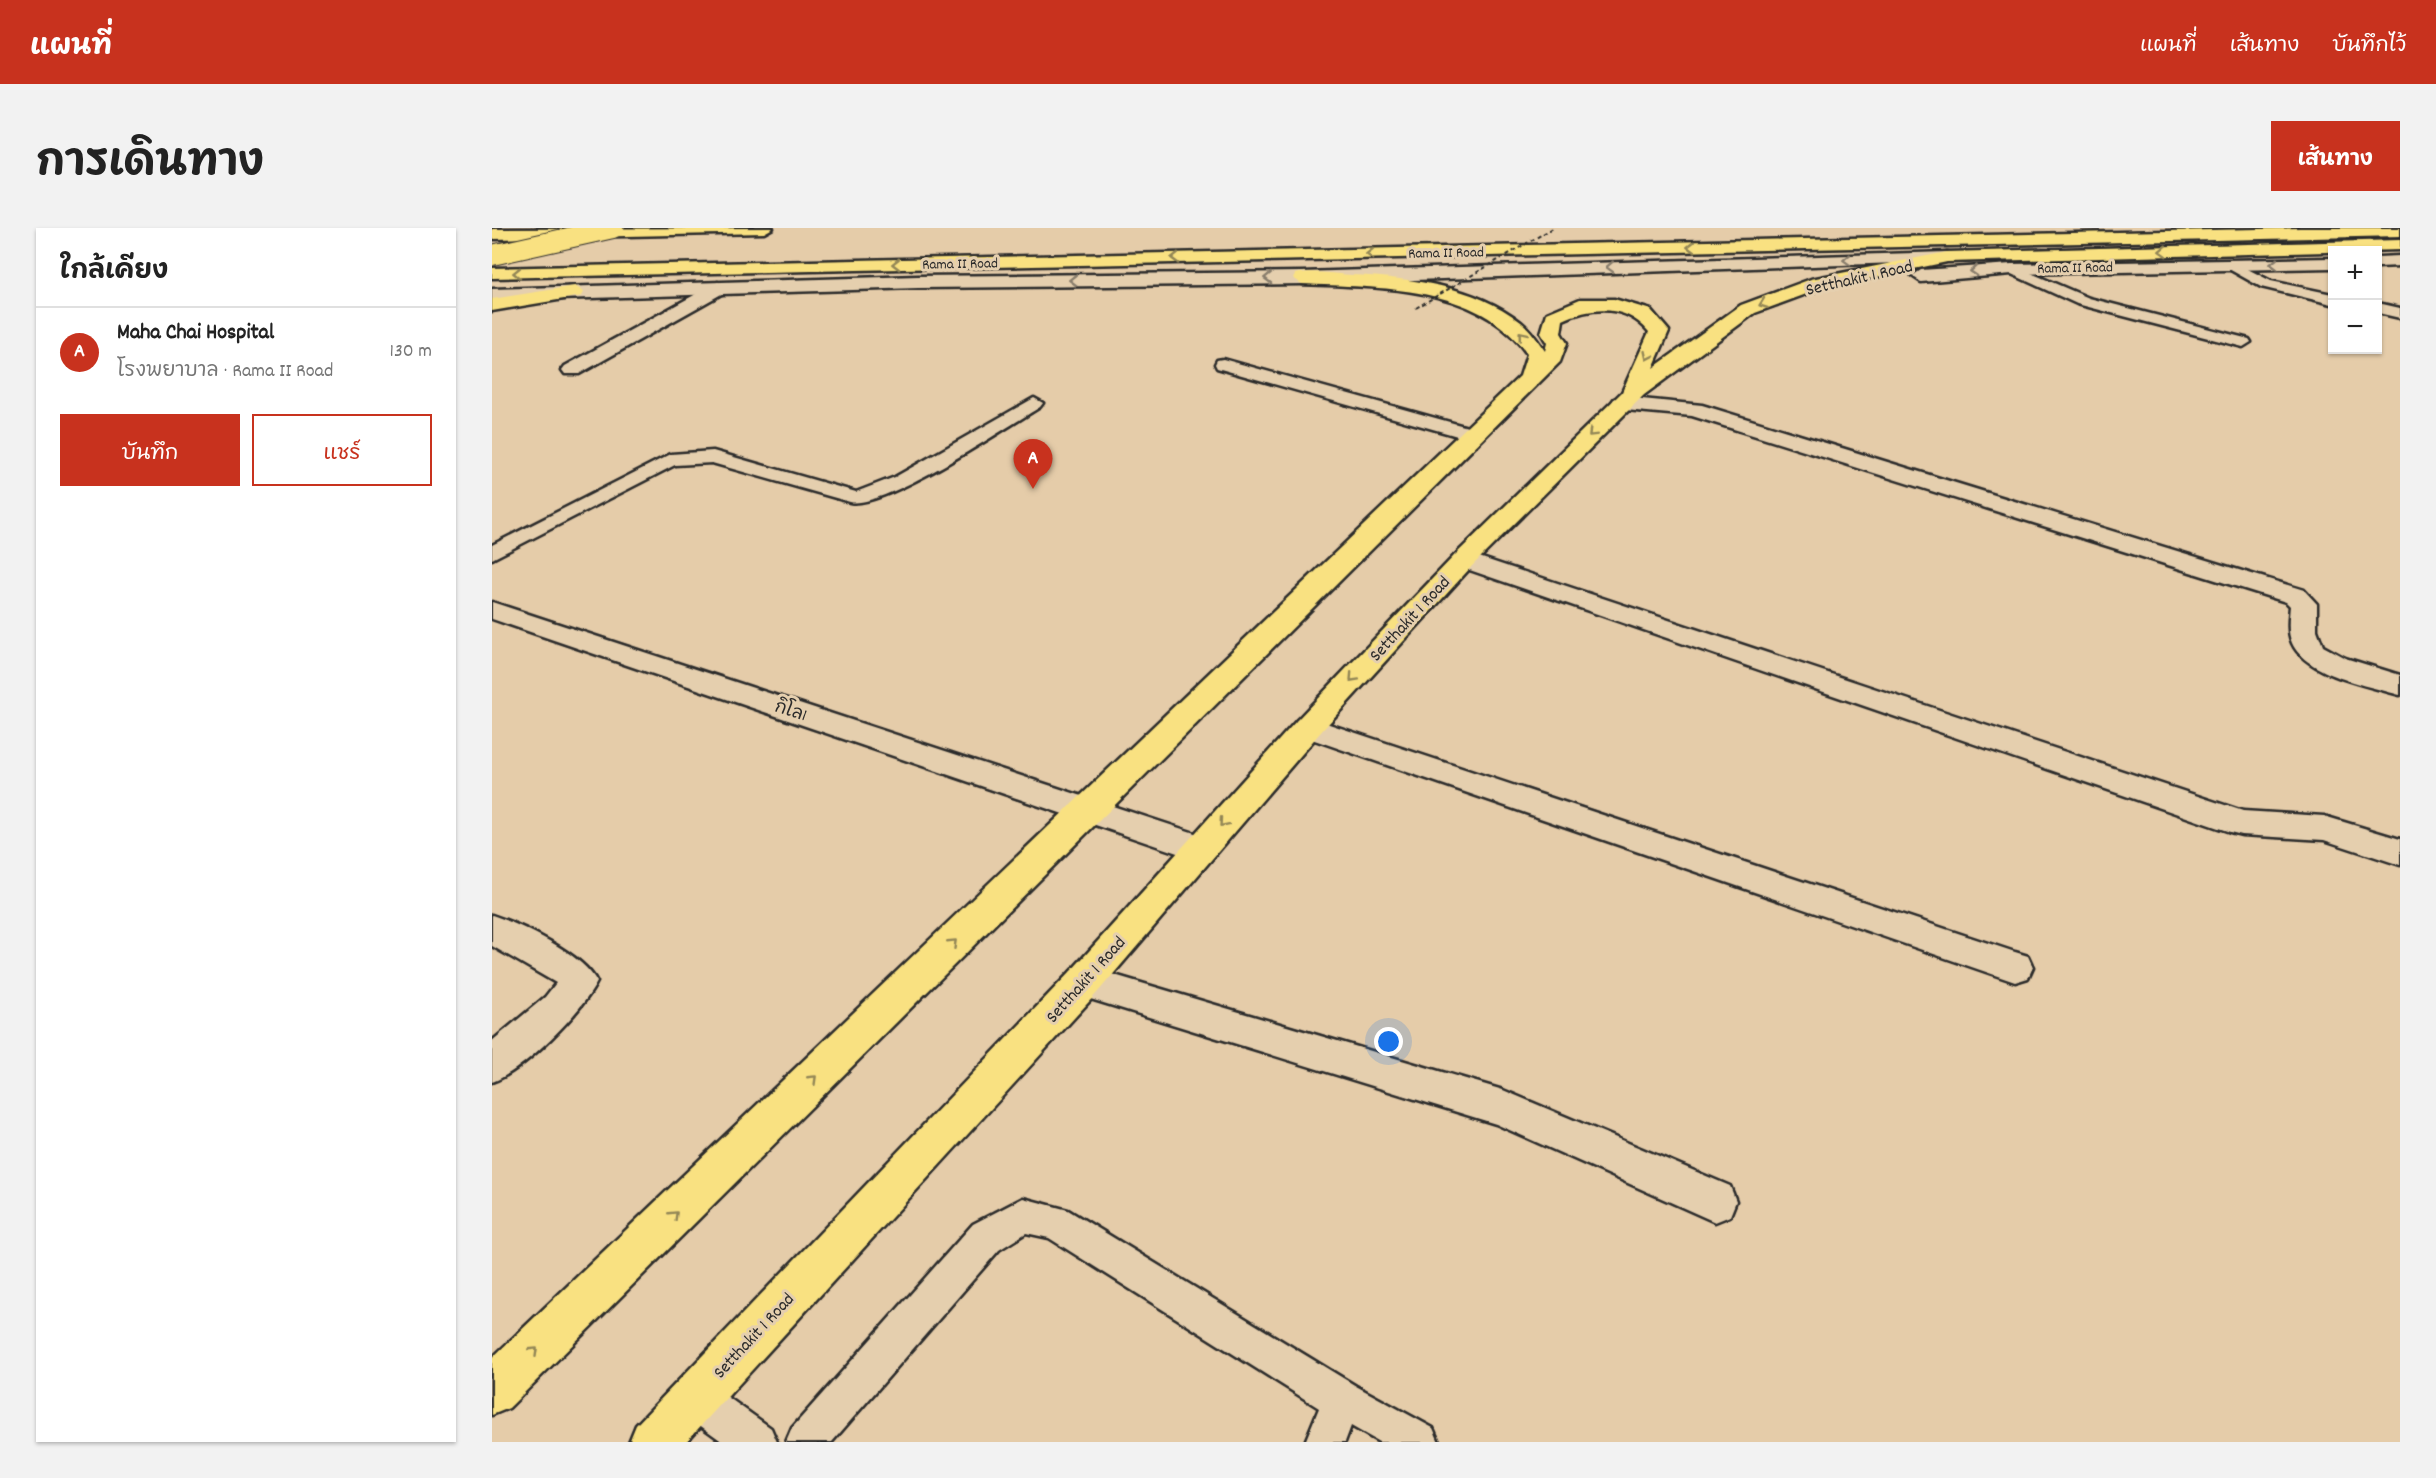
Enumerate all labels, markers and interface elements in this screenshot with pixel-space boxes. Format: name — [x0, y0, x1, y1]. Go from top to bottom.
text: แผนที่ — [30, 29, 112, 69]
text: แผนที่ — [2140, 32, 2197, 62]
text: เส้นทาง — [2230, 32, 2299, 62]
text: บันทึกไว้ — [2332, 32, 2406, 62]
button: เส้นทาง — [2271, 121, 2400, 191]
text: การเดินทาง — [36, 136, 264, 196]
one-way arrow — [1686, 240, 1695, 253]
street label: Rama II Road — [1408, 242, 1484, 266]
one-way arrow — [2159, 244, 2168, 257]
map controls — [2328, 246, 2382, 354]
button: + — [2328, 246, 2382, 300]
one-way arrow — [1365, 247, 1374, 260]
one-way arrow — [1170, 252, 1179, 264]
street label: Rama II Road — [922, 253, 998, 277]
one-way arrow — [1842, 253, 1851, 266]
text: ใกล้เคียง — [60, 254, 168, 291]
street label: Setthakit 1 Road — [1804, 255, 1915, 304]
street label: Rama II Road — [2037, 257, 2113, 281]
one-way arrow — [891, 258, 900, 271]
one-way arrow — [2270, 258, 2279, 270]
one-way arrow — [1605, 261, 1614, 274]
one-way arrow — [1970, 265, 1979, 278]
one-way arrow — [513, 267, 522, 279]
one-way arrow — [1264, 272, 1273, 284]
one-way arrow — [1069, 274, 1078, 286]
one-way arrow — [1758, 296, 1769, 309]
button: − — [2328, 300, 2382, 354]
text: Maha Chai Hospital — [117, 318, 274, 349]
one-way arrow — [1518, 331, 1529, 342]
text: A — [74, 338, 85, 366]
text: 130 m — [390, 338, 432, 366]
one-way arrow — [1644, 349, 1656, 360]
text: โรงพยาบาล · Rama II Road — [117, 358, 333, 386]
button: บันทึก — [60, 414, 240, 486]
button: แชร์ — [252, 414, 432, 486]
one-way arrow — [1588, 426, 1599, 437]
pin: A — [1014, 440, 1052, 489]
street label: Setthakit 1 Road — [1365, 571, 1457, 668]
one-way arrow — [1350, 671, 1361, 682]
street label: กิโล1 — [771, 693, 811, 729]
one-way arrow — [1219, 816, 1230, 827]
street label: Setthakit 1 Road — [1041, 932, 1133, 1030]
one-way arrow — [946, 939, 957, 950]
your location — [1374, 1027, 1403, 1056]
one-way arrow — [806, 1075, 817, 1086]
one-way arrow — [666, 1211, 677, 1222]
street label: Setthakit 1 Road — [709, 1288, 801, 1385]
one-way arrow — [526, 1347, 537, 1358]

